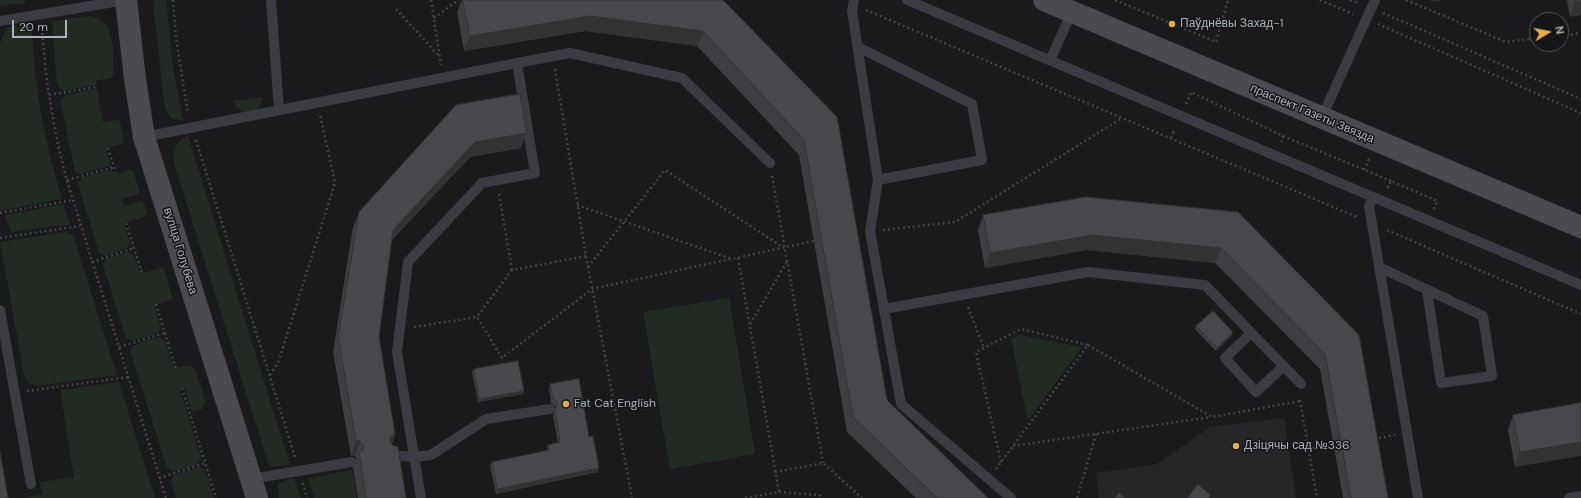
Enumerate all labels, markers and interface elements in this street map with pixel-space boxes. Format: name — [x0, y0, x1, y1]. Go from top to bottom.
scale bar — [14, 12, 69, 38]
north arrow — [1529, 12, 1569, 52]
place label: Паўднёвы Захад-1 — [1180, 17, 1283, 31]
text: 20 m — [19, 19, 48, 35]
marker: Паўднёвы Захад-1 — [1167, 19, 1177, 29]
text: N — [1552, 25, 1567, 35]
street label: праспект Газеты Звязда — [1248, 81, 1376, 147]
street label: вуліца Голубева — [160, 206, 200, 296]
place label: Fat Cat English — [574, 397, 656, 411]
marker: Fat Cat English — [561, 399, 571, 409]
place label: Дзіцячы сад №336 — [1244, 439, 1350, 453]
marker: Дзіцячы сад №336 — [1231, 441, 1241, 451]

